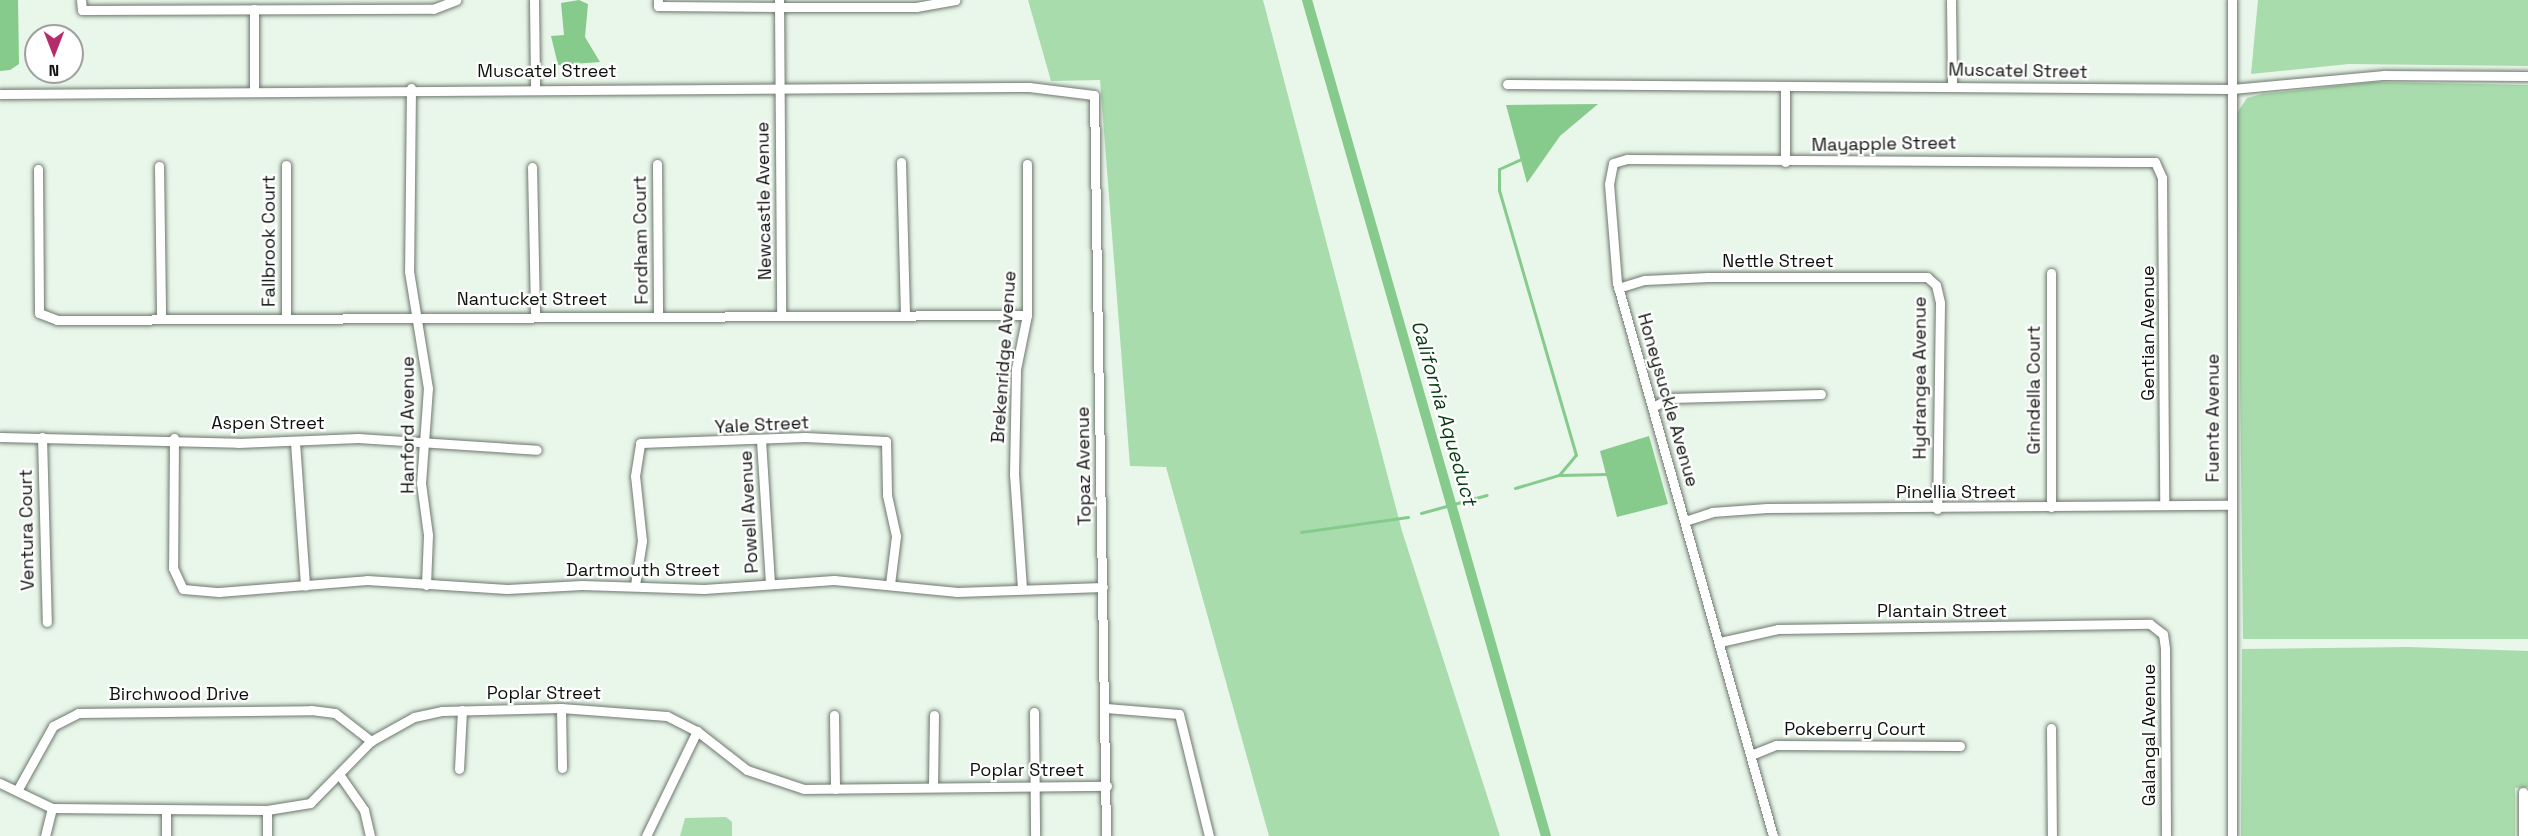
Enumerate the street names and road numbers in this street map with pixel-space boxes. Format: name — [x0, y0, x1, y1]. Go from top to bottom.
street label: Muscatel Street — [1948, 59, 2088, 83]
street label: Muscatel Street — [477, 60, 617, 82]
street label: Newcastle Avenue — [752, 122, 776, 280]
street label: Mayapple Street — [1811, 132, 1957, 156]
street label: Fallbrook Court — [258, 175, 280, 307]
street label: Fordham Court — [629, 175, 653, 305]
street label: Nettle Street — [1722, 250, 1834, 272]
street label: Gentian Avenue — [2137, 265, 2159, 401]
street label: Brekenridge Avenue — [987, 270, 1021, 444]
street label: Nantucket Street — [457, 288, 607, 310]
street label: Hydrangea Avenue — [1909, 296, 1931, 460]
street label: Honeysuckle Avenue — [1633, 311, 1703, 489]
street label: Grindella Court — [2023, 326, 2045, 454]
street label: Fuente Avenue — [2202, 354, 2224, 482]
street label: Hanford Avenue — [397, 356, 419, 494]
street label: Topaz Avenue — [1072, 406, 1096, 526]
street label: Aspen Street — [211, 412, 325, 434]
street label: Yale Street — [714, 412, 810, 438]
street label: Powell Avenue — [735, 450, 763, 574]
street label: Ventura Court — [15, 469, 39, 591]
street label: Pinellia Street — [1896, 481, 2016, 503]
street label: Dartmouth Street — [566, 559, 720, 581]
street label: Plantain Street — [1877, 600, 2007, 622]
street label: Galangal Avenue — [2138, 664, 2160, 806]
street label: Poplar Street — [487, 682, 601, 704]
street label: Birchwood Drive — [109, 683, 249, 705]
street label: Pokeberry Court — [1784, 718, 1926, 740]
street label: Poplar Street — [970, 759, 1084, 781]

